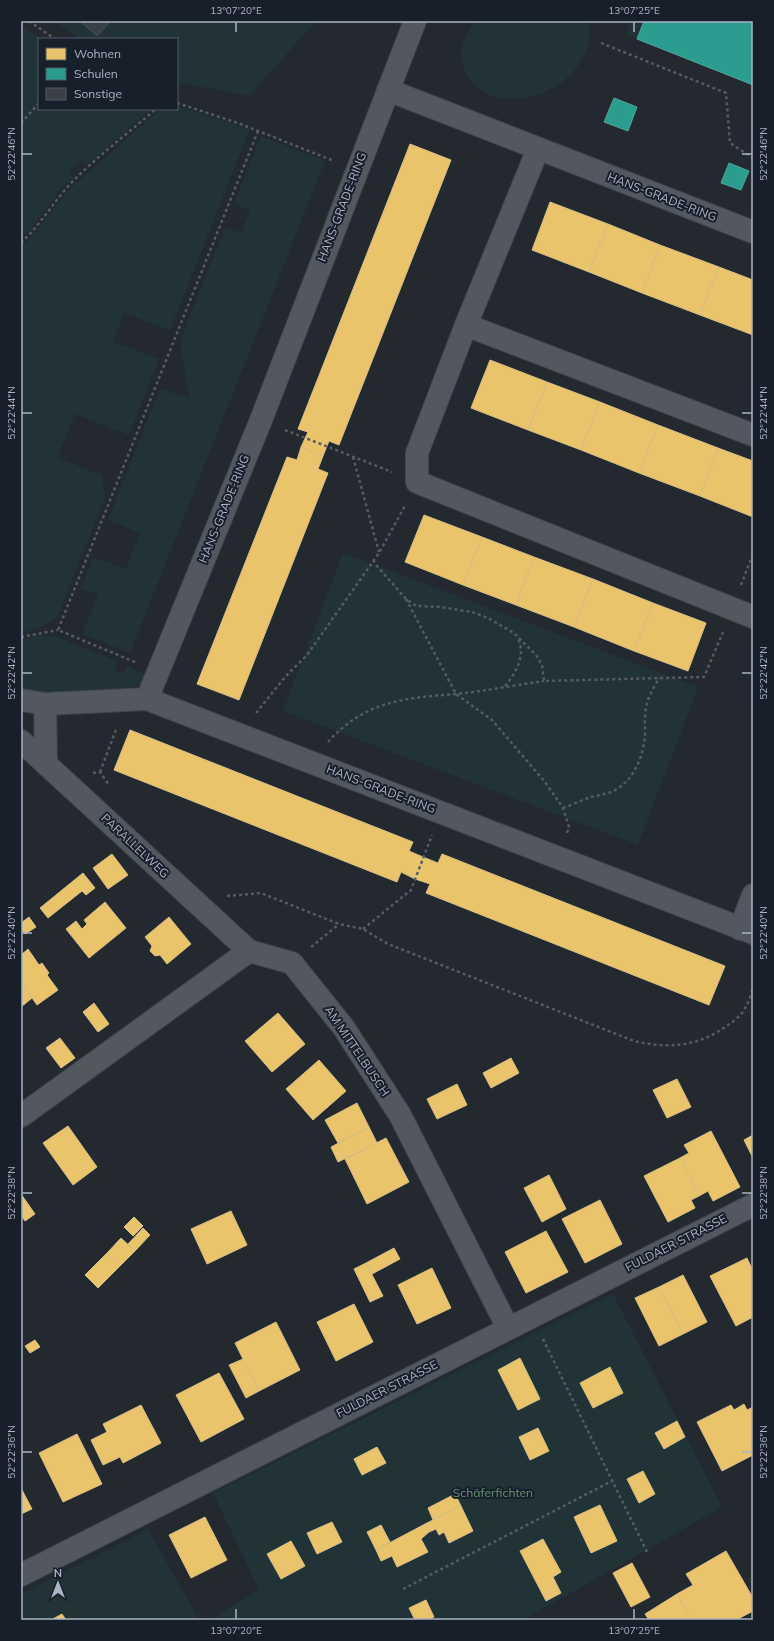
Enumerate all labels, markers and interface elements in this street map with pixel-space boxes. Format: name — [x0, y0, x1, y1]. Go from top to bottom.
text: 13°07'20"E — [210, 4, 262, 17]
text: 13°07'25"E — [608, 4, 660, 17]
legend — [38, 38, 178, 110]
text: Wohnen — [74, 46, 121, 61]
text: Schulen — [74, 66, 118, 81]
text: Sonstige — [74, 86, 122, 101]
text: 52°22'46"N — [5, 127, 18, 181]
text: 52°22'46"N — [757, 127, 770, 181]
street label: HANS-GRADE-RING — [314, 150, 369, 264]
street label: HANS-GRADE-RING — [605, 169, 719, 224]
text: 52°22'44"N — [5, 386, 18, 440]
text: 52°22'44"N — [757, 386, 770, 440]
street label: HANS-GRADE-RING — [195, 452, 252, 565]
text: 52°22'42"N — [5, 646, 18, 700]
text: 52°22'42"N — [757, 646, 770, 700]
street label: HANS-GRADE-RING — [324, 761, 438, 816]
street label: PARALLELWEG — [98, 810, 172, 881]
text: 52°22'40"N — [5, 906, 18, 960]
text: 52°22'40"N — [757, 906, 770, 960]
street label: AM MITTELBUSCH — [322, 1003, 393, 1099]
text: 52°22'38"N — [5, 1166, 18, 1220]
text: 52°22'38"N — [757, 1166, 770, 1220]
street label: FULDAER STRASSE — [623, 1211, 729, 1275]
street label: FULDAER STRASSE — [334, 1357, 440, 1421]
text: 52°22'36"N — [5, 1425, 18, 1479]
text: 52°22'36"N — [757, 1425, 770, 1479]
park label: Schäferfichten — [453, 1485, 533, 1500]
north arrow — [38, 1563, 78, 1603]
text: N — [54, 1566, 62, 1580]
text: 13°07'20"E — [210, 1624, 262, 1637]
text: 13°07'25"E — [608, 1624, 660, 1637]

